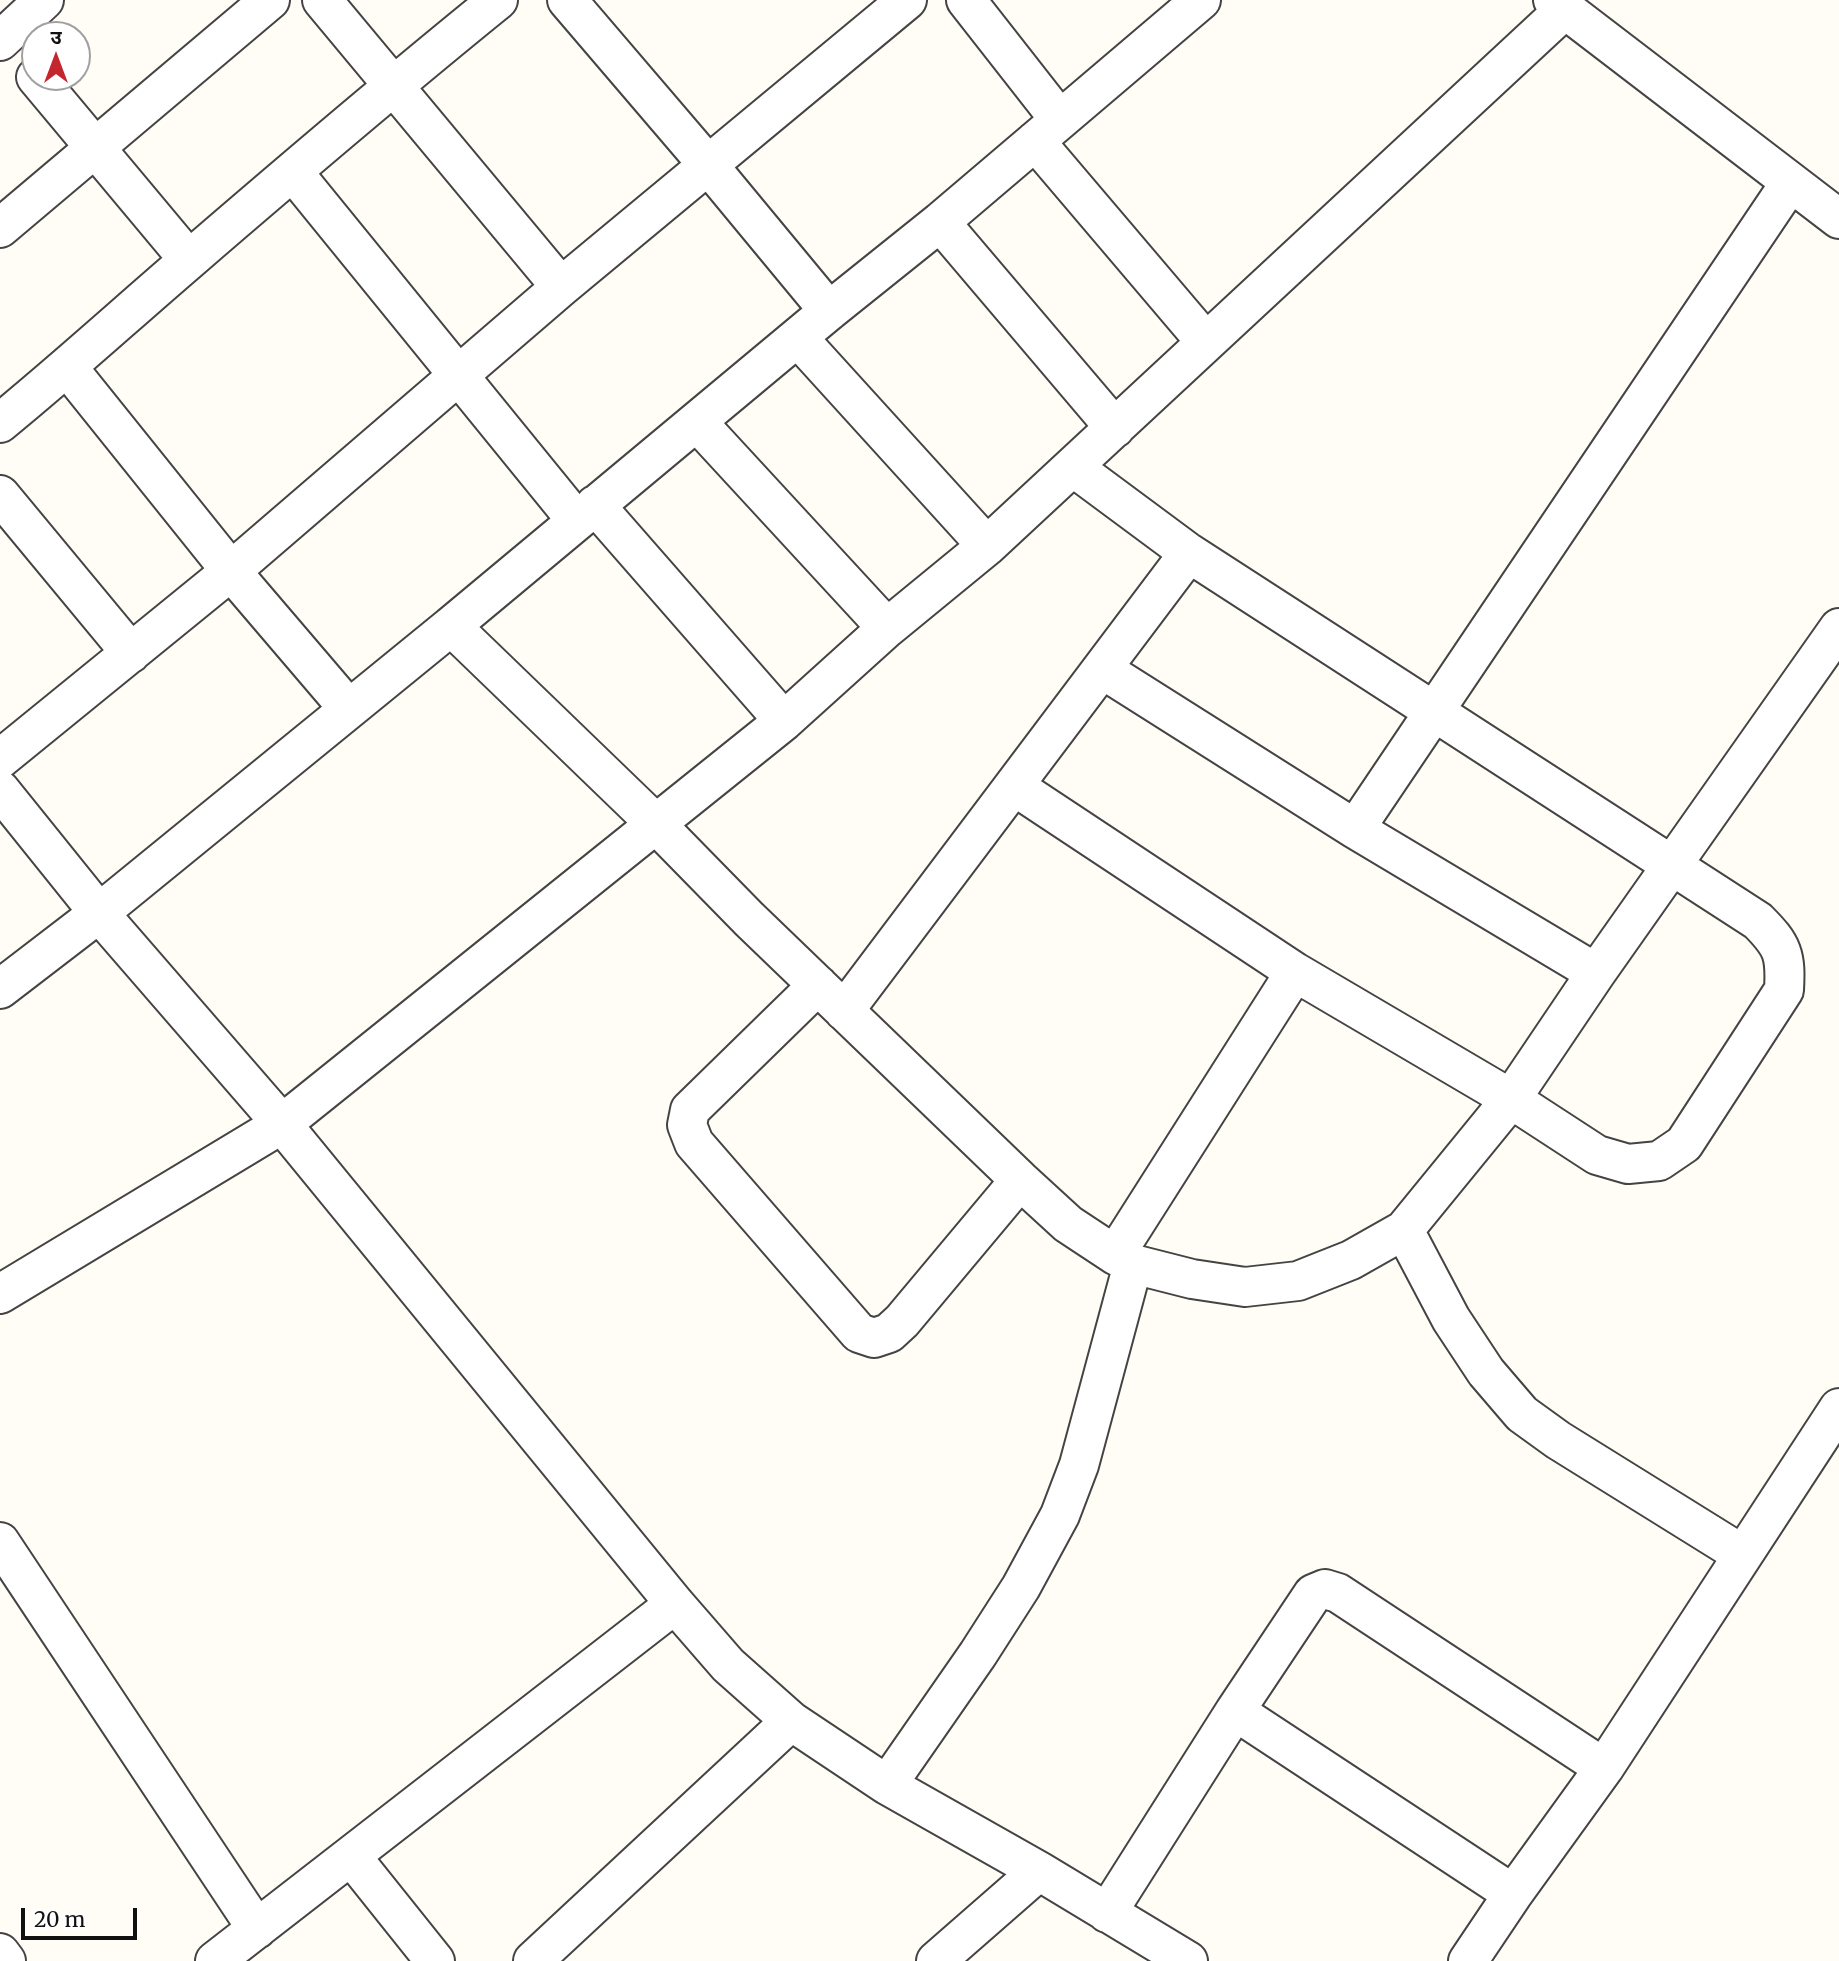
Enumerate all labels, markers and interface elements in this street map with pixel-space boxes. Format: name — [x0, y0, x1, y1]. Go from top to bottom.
north arrow — [21, 21, 91, 91]
text: उ — [50, 25, 62, 49]
scale bar — [24, 1895, 140, 1939]
text: 20 m — [34, 1906, 85, 1933]

